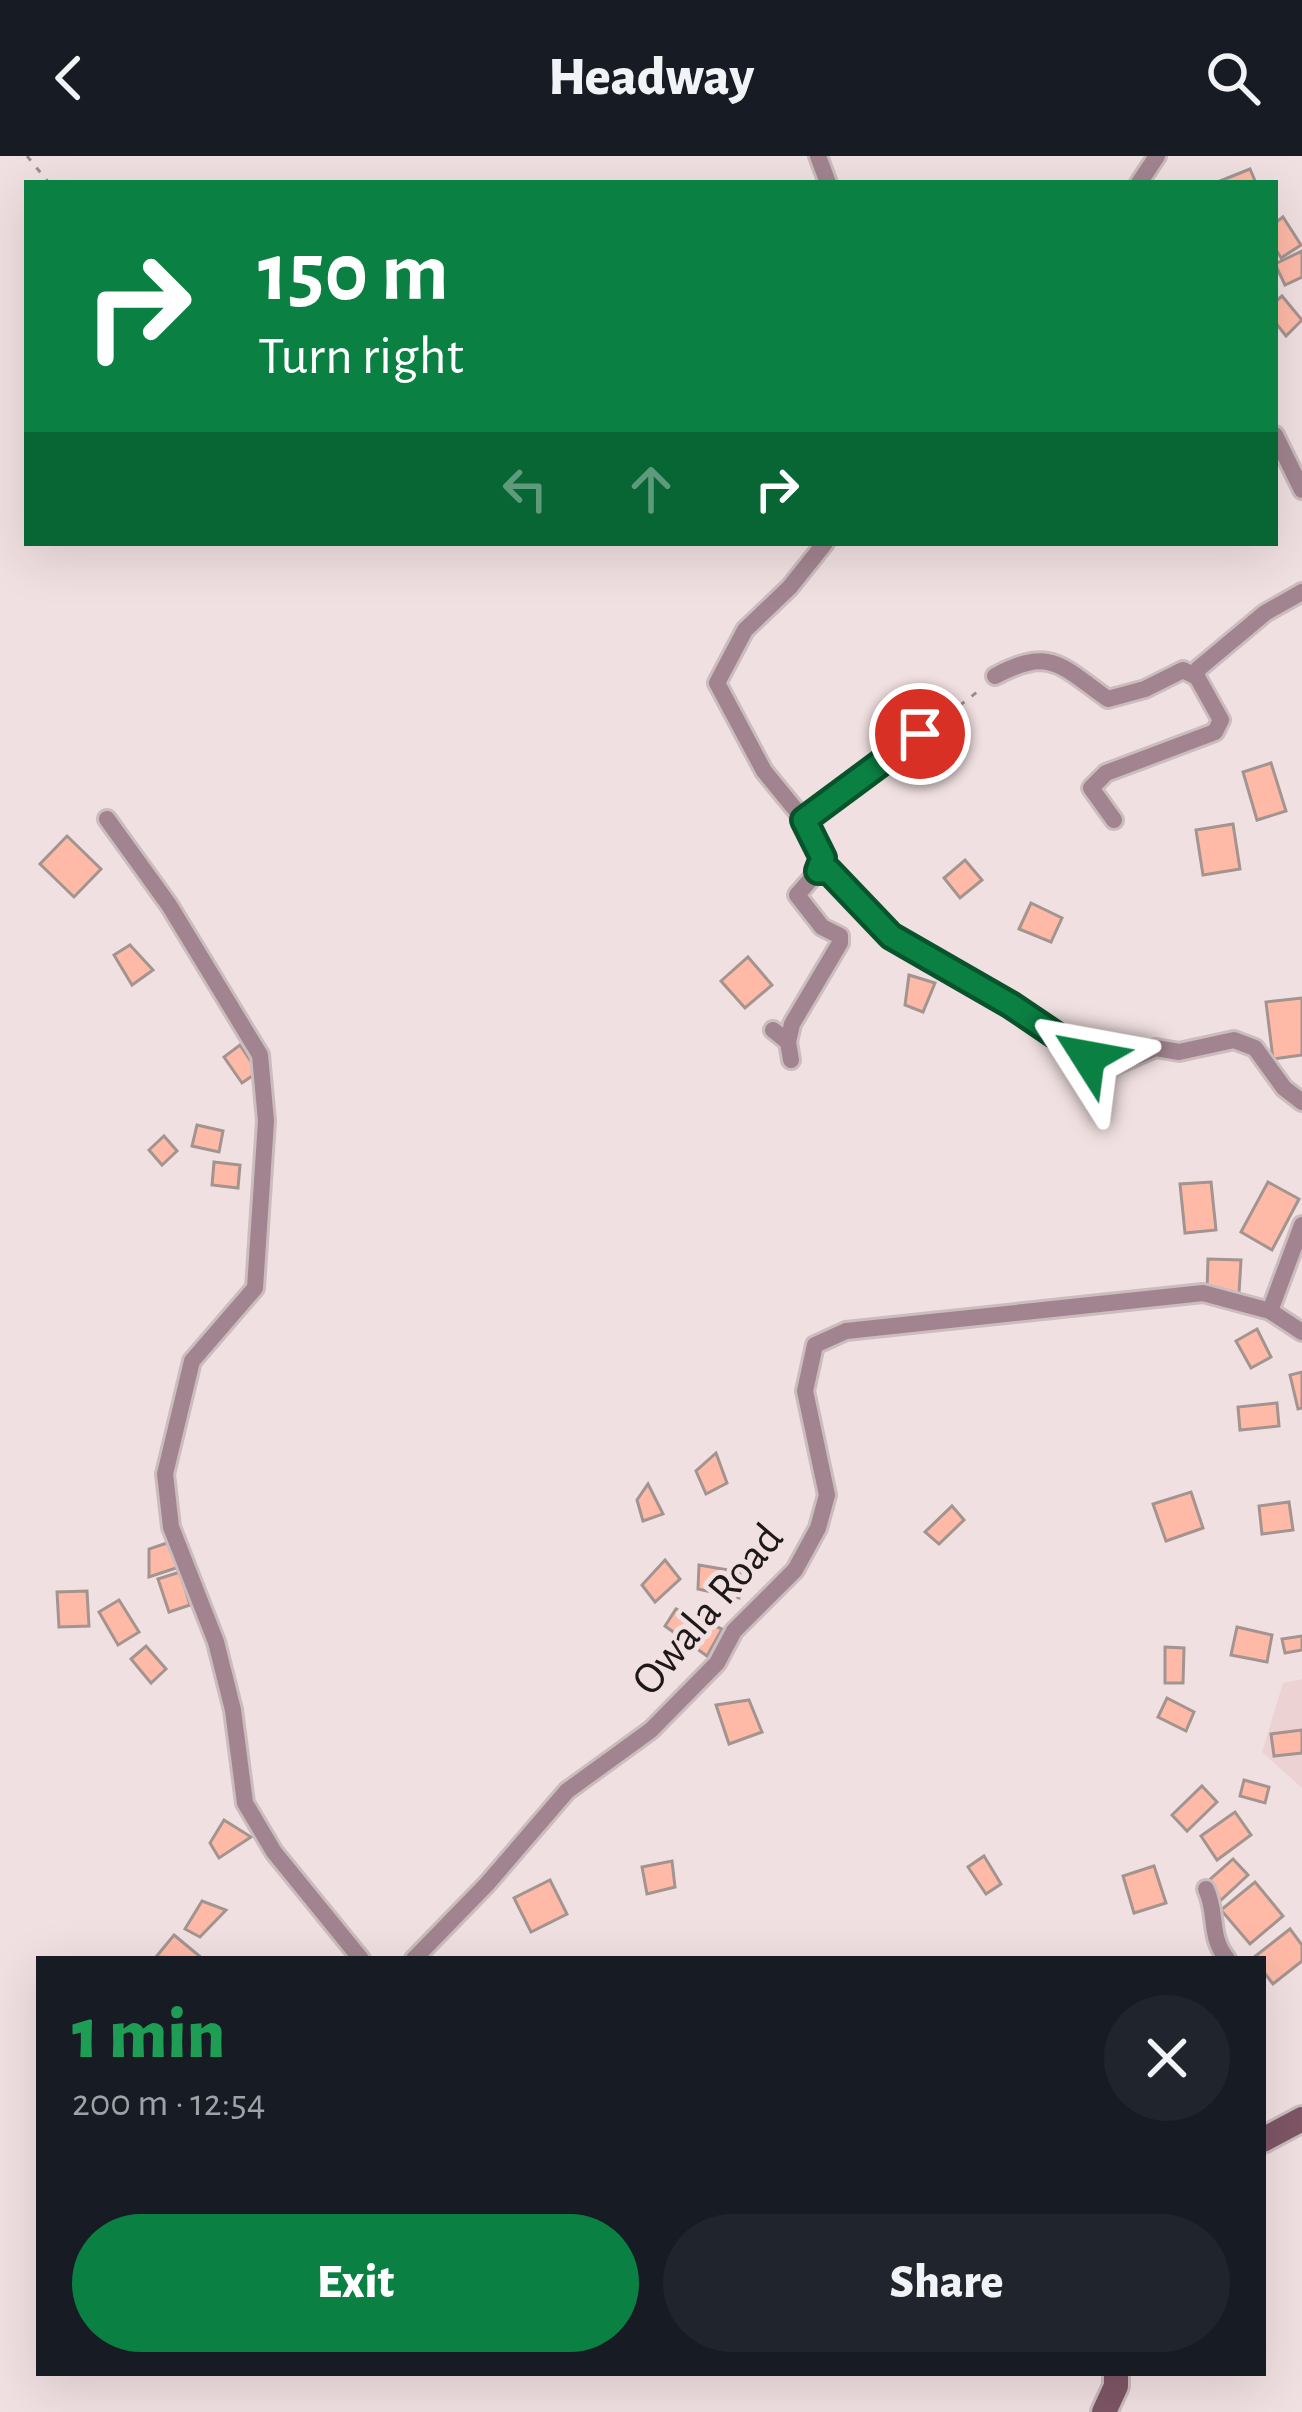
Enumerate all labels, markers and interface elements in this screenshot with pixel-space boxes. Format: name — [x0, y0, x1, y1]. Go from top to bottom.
icon: back — [36, 45, 102, 111]
icon: search — [1200, 45, 1266, 111]
text: Headway — [548, 51, 754, 105]
icon: right — [60, 228, 216, 384]
text: 150 m — [258, 232, 449, 316]
text: Turn right — [258, 330, 464, 384]
icon: left — [492, 456, 558, 522]
icon: ahead — [618, 456, 684, 522]
icon: right — [744, 456, 810, 522]
pin — [869, 683, 971, 785]
icon: arrive — [887, 701, 953, 767]
position arrow — [1025, 994, 1151, 1120]
street label: Owala Road — [624, 1516, 792, 1704]
button: close — [1104, 1995, 1230, 2121]
text: 1 min — [72, 1999, 225, 2071]
text: 200 m · 12:54 — [72, 2084, 266, 2123]
button: Exit — [72, 2214, 639, 2352]
button: Share — [663, 2214, 1230, 2352]

